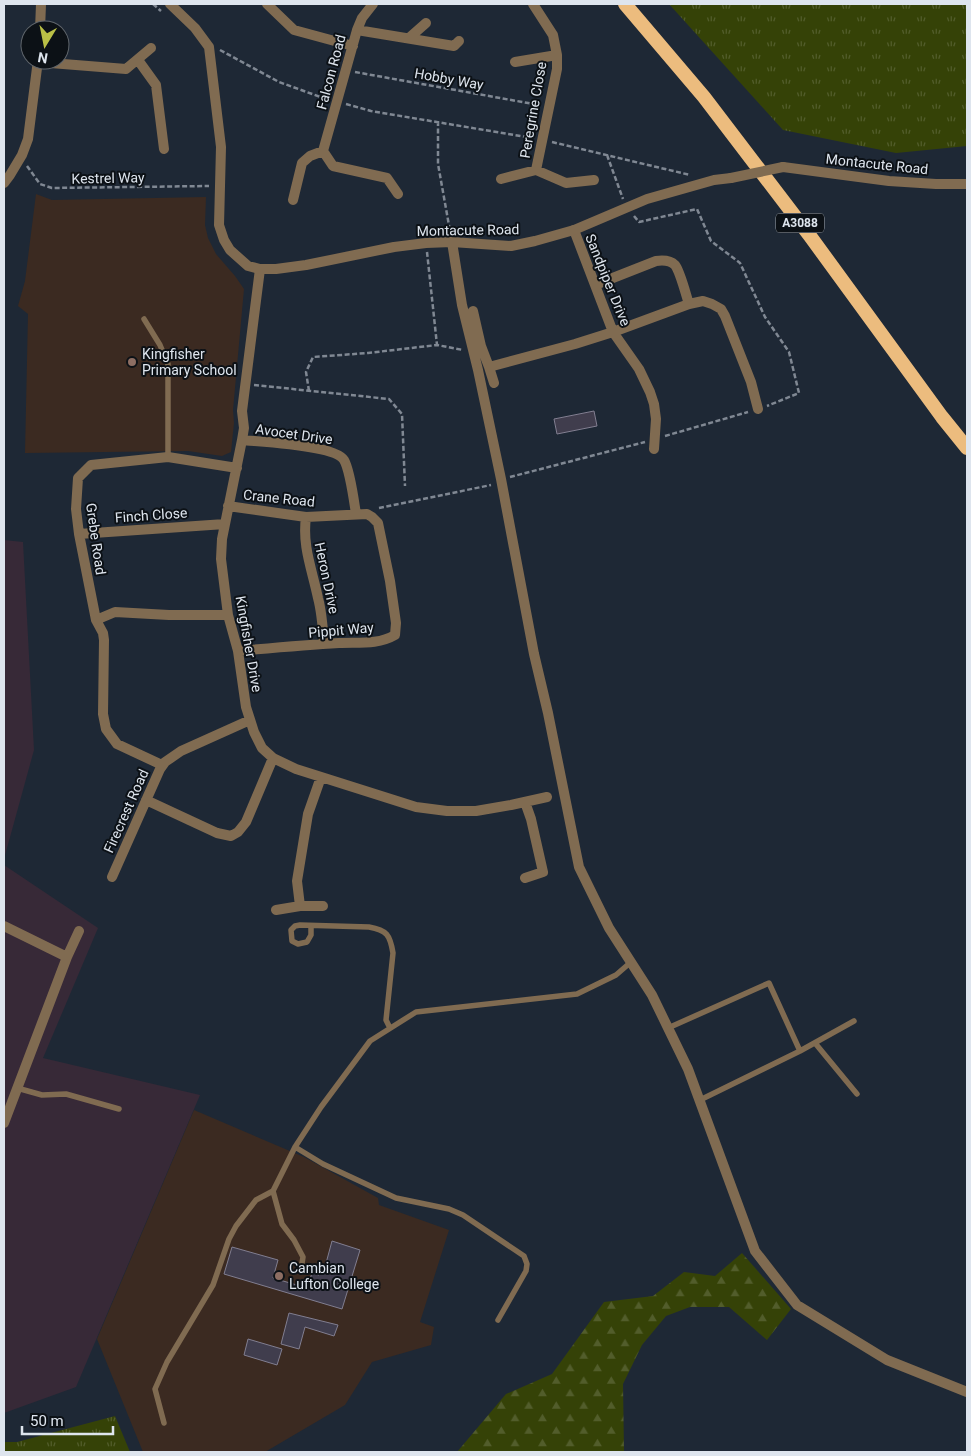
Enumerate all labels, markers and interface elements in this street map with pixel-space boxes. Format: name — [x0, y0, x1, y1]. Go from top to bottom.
north arrow — [20, 20, 70, 70]
street label: Falcon Road — [313, 33, 349, 111]
text: N — [36, 49, 49, 67]
street label: Peregrine Close — [517, 60, 549, 160]
street label: Hobby Way — [413, 65, 485, 93]
street label: Montacute Road — [825, 151, 929, 177]
street label: Kestrel Way — [71, 169, 145, 187]
road number: A3088 — [776, 214, 824, 232]
street label: Montacute Road — [416, 221, 520, 239]
street label: Sandpiper Drive — [582, 232, 634, 328]
place label: Kingfisher Primary School — [142, 346, 237, 378]
marker: Kingfisher Primary School — [126, 356, 138, 368]
street label: Avocet Drive — [254, 421, 334, 447]
street label: Crane Road — [242, 486, 316, 510]
street label: Grebe Road — [83, 502, 109, 576]
street label: Finch Close — [114, 504, 188, 526]
street label: Heron Drive — [312, 541, 342, 615]
street label: Kingfisher Drive — [233, 595, 265, 693]
street label: Pippit Way — [308, 619, 375, 641]
street label: Firecrest Road — [100, 767, 152, 855]
place label: Cambian Lufton College — [289, 1260, 379, 1292]
marker: Cambian Lufton College — [273, 1270, 285, 1282]
scale bar — [22, 1404, 114, 1436]
text: 50 m — [30, 1412, 64, 1430]

